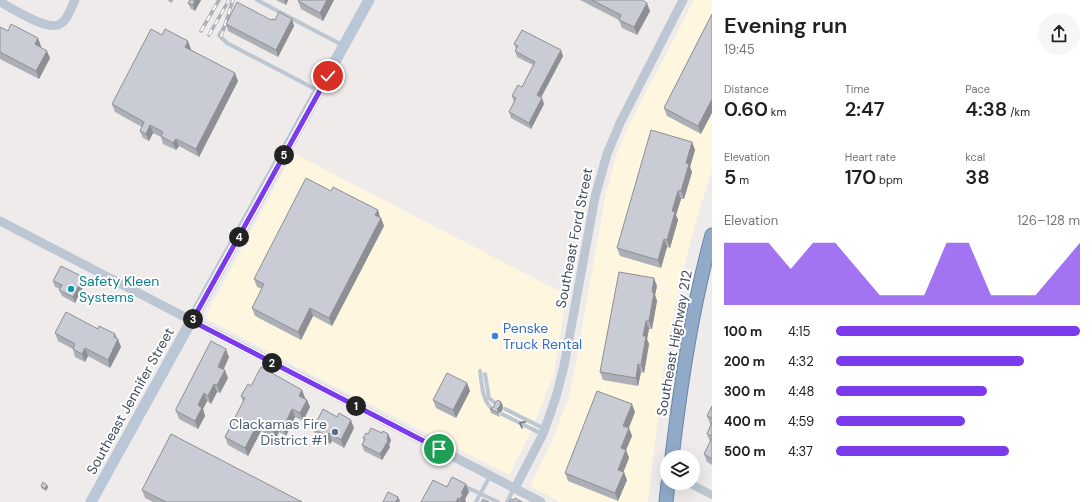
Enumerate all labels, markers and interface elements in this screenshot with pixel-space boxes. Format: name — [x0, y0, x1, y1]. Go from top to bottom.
text: Evening run — [724, 11, 847, 40]
button: share — [1038, 13, 1080, 55]
text: 19:45 — [724, 41, 755, 58]
pin — [311, 59, 345, 93]
icon: check — [317, 65, 339, 87]
text: Distance — [724, 82, 769, 96]
text: Time — [845, 82, 870, 96]
text: Pace — [965, 82, 990, 96]
text: 0.60 — [724, 96, 768, 122]
text: 2:47 — [845, 96, 884, 122]
text: 4:38 — [965, 96, 1007, 122]
text: km — [768, 105, 786, 119]
text: /km — [1007, 105, 1030, 119]
pin: 5 — [274, 145, 294, 165]
text: 5 — [281, 148, 287, 162]
text: Elevation — [724, 150, 770, 164]
text: Heart rate — [845, 150, 896, 164]
text: kcal — [965, 150, 985, 164]
text: 5 — [724, 164, 736, 190]
text: 170 — [845, 164, 876, 190]
text: 38 — [965, 164, 990, 190]
street label: Southeast Ford Street — [552, 167, 596, 309]
text: m — [736, 173, 749, 187]
text: bpm — [876, 173, 903, 187]
text: Elevation — [724, 212, 778, 229]
text: 126–128 m — [1017, 212, 1080, 229]
pin: 4 — [229, 227, 249, 247]
text: 4 — [235, 230, 243, 244]
street label: Southeast Highway 212 — [652, 269, 696, 417]
place label: Safety Kleen Systems — [79, 272, 159, 306]
marker: Safety Kleen Systems — [66, 284, 76, 294]
pin: 3 — [183, 309, 203, 329]
text: 3 — [190, 312, 196, 326]
place label: Penske Truck Rental — [503, 319, 582, 353]
text: 100 m — [724, 323, 762, 340]
text: 4:15 — [788, 323, 811, 340]
street label: Southeast Jennifer Street — [82, 325, 178, 477]
marker: Penske Truck Rental — [490, 331, 500, 341]
pin: 2 — [262, 353, 282, 373]
text: 200 m — [724, 353, 765, 370]
text: 4:32 — [788, 353, 814, 370]
text: 2 — [269, 356, 275, 370]
text: 300 m — [724, 383, 765, 400]
text: 4:48 — [788, 383, 814, 400]
pin: 1 — [346, 396, 366, 416]
text: 1 — [354, 399, 358, 413]
text: 400 m — [724, 413, 766, 430]
text: 4:59 — [788, 413, 814, 430]
place label: Clackamas Fire District #1 — [229, 415, 327, 449]
one-way arrow — [519, 421, 527, 429]
marker: Clackamas Fire District #1 — [330, 427, 340, 437]
pin — [422, 432, 456, 466]
icon: arrive — [428, 438, 450, 460]
text: 500 m — [724, 443, 766, 460]
text: 4:37 — [788, 443, 813, 460]
map controls — [660, 450, 700, 490]
button: layers — [660, 450, 700, 490]

